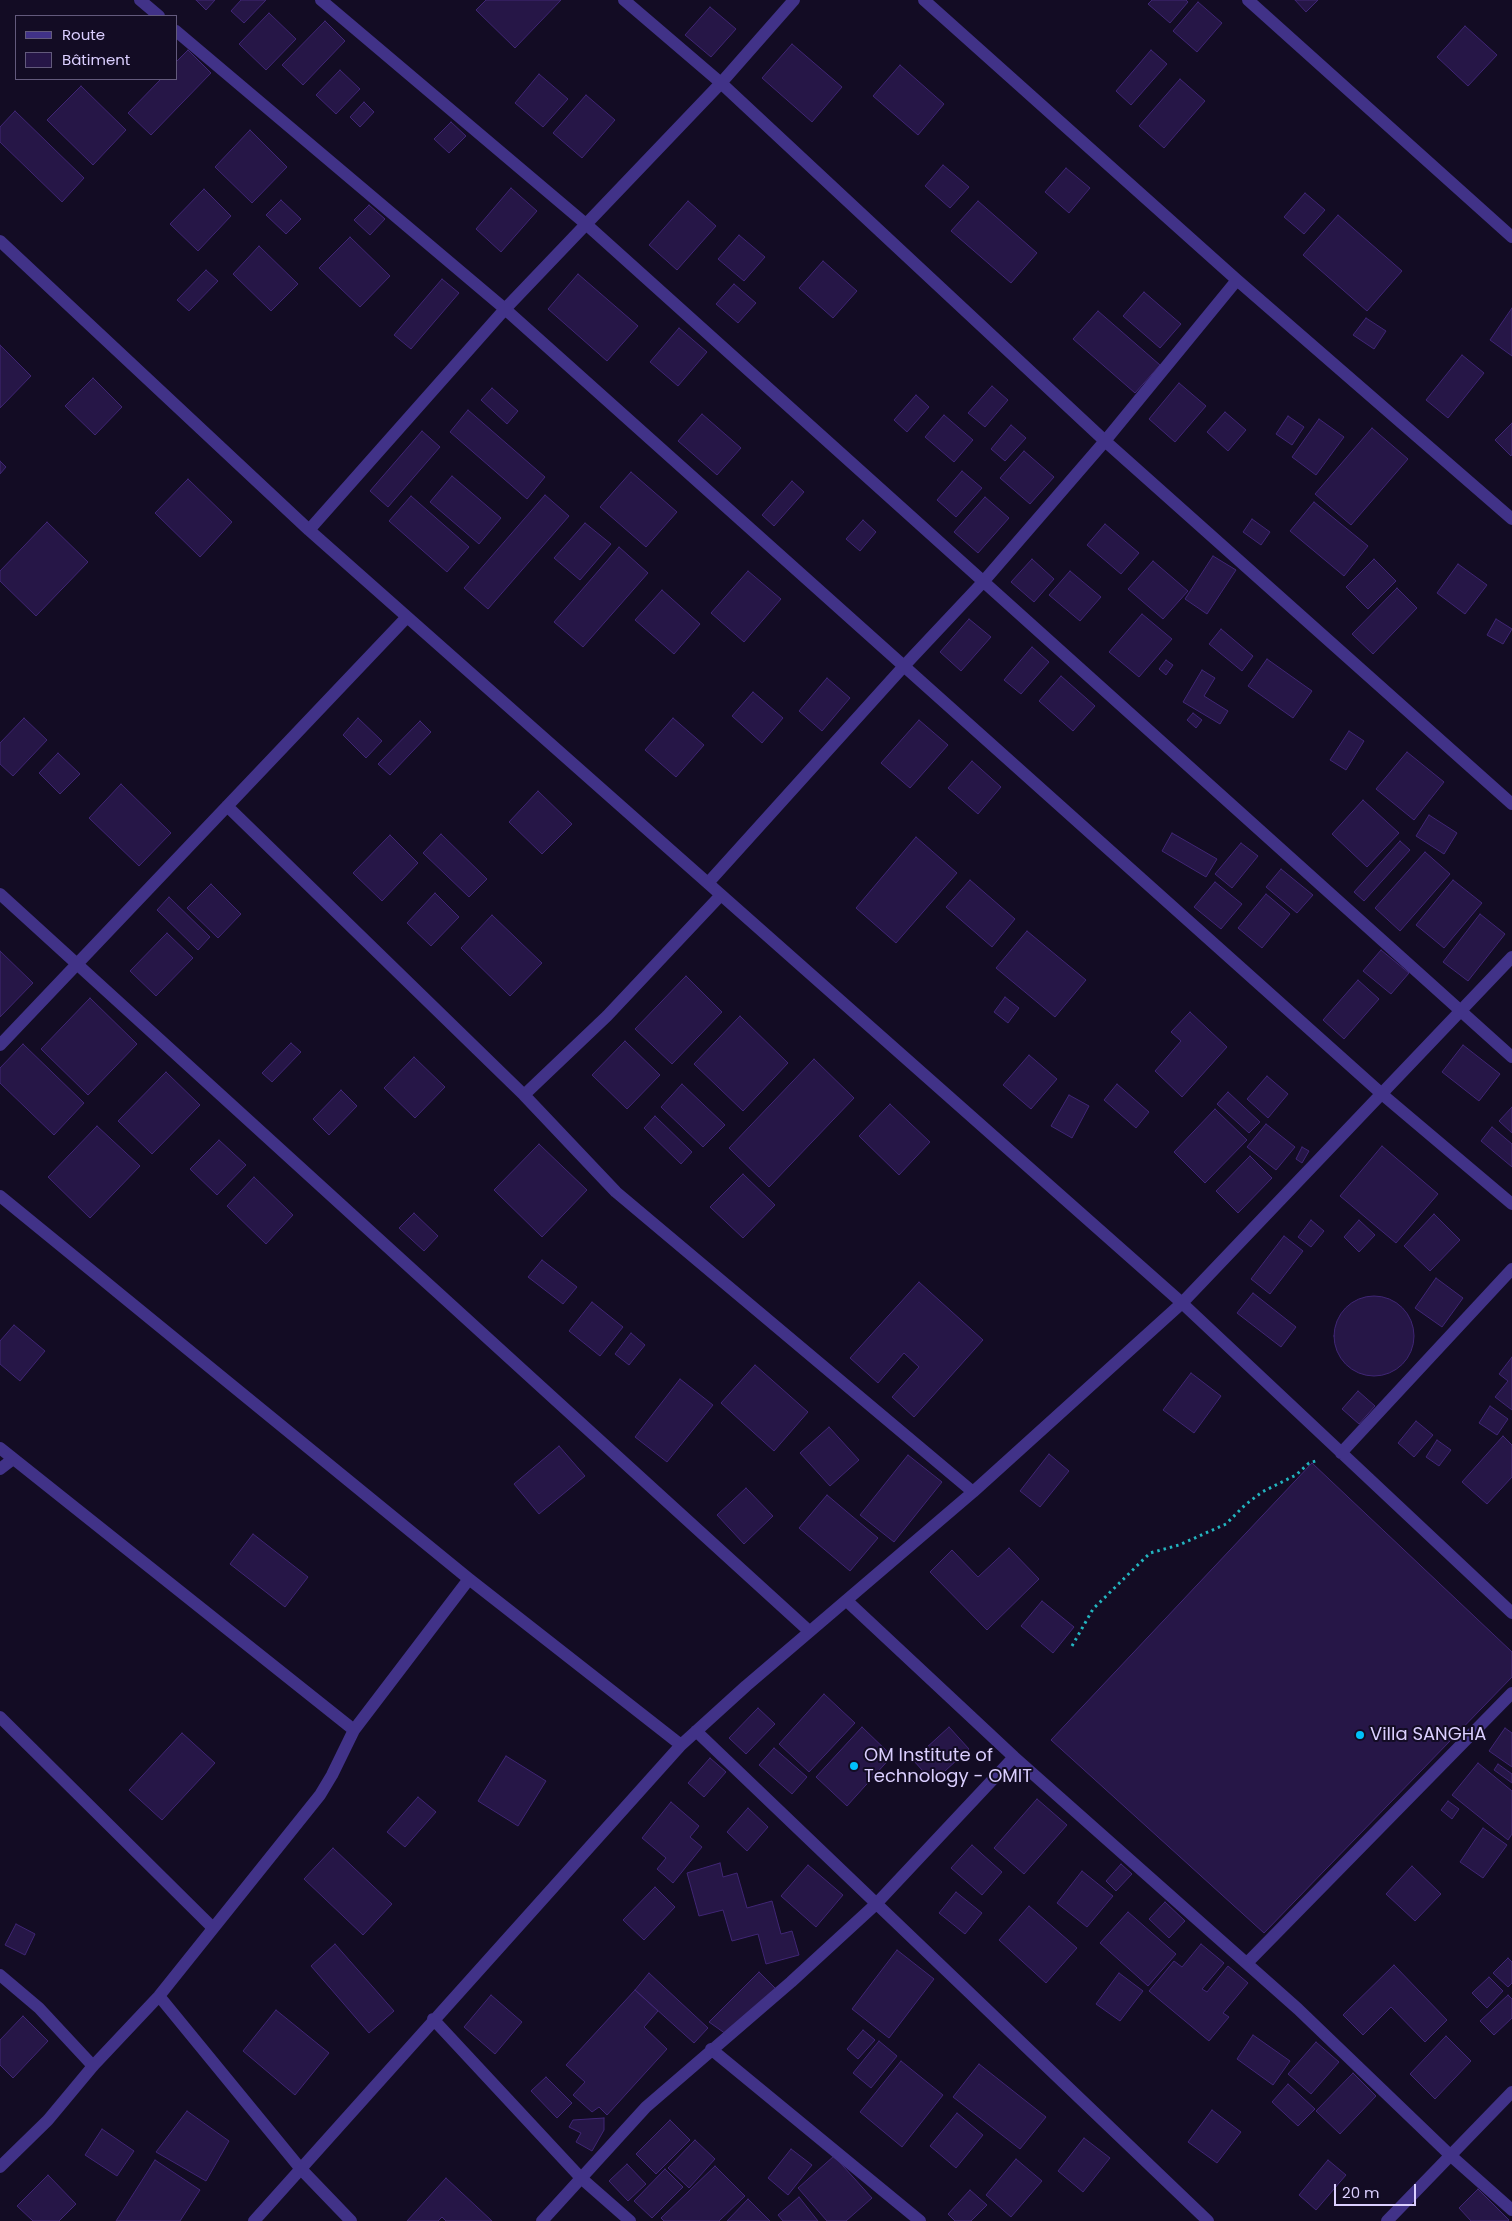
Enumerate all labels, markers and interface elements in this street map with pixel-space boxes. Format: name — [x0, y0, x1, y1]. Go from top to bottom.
legend — [15, 15, 178, 80]
text: Route — [62, 24, 105, 45]
text: Bâtiment — [62, 49, 130, 70]
place label: Villa SANGHA — [1370, 1724, 1486, 1746]
marker: Villa SANGHA — [1354, 1729, 1366, 1741]
place label: OM Institute of Technology - OMIT — [864, 1745, 1032, 1788]
marker: OM Institute of Technology - OMIT — [848, 1760, 860, 1772]
scale bar — [1337, 2174, 1420, 2206]
text: 20 m — [1342, 2182, 1380, 2203]

